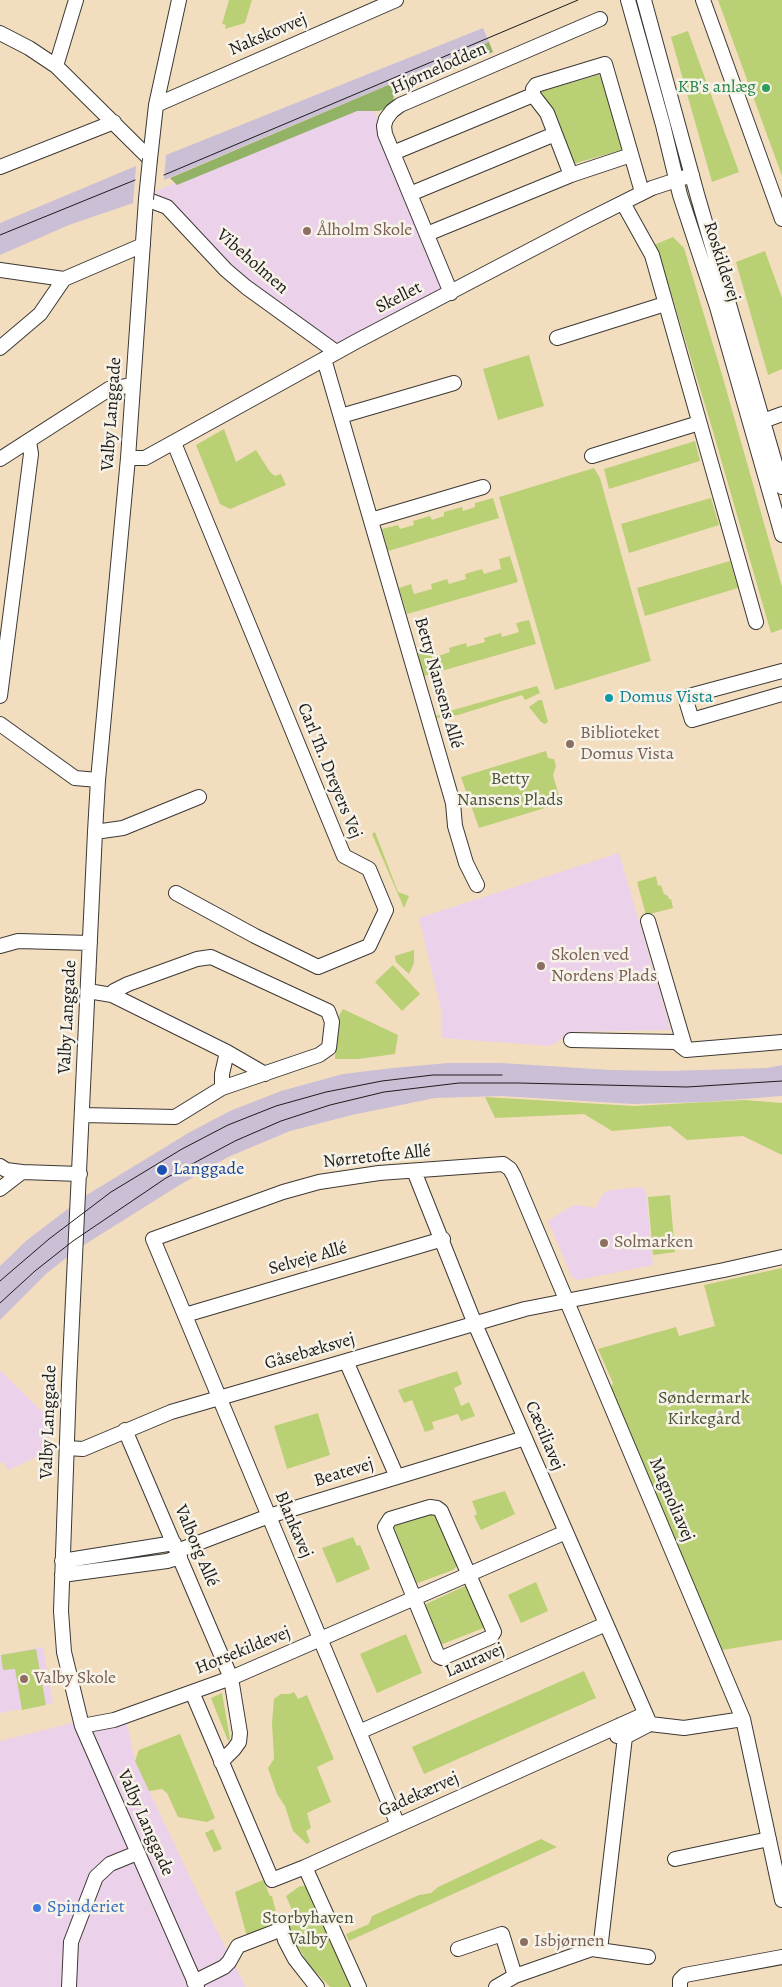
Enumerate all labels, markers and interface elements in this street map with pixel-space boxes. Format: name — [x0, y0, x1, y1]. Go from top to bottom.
street label: Nakskovvej — [226, 9, 310, 61]
street label: Hjørnelodden — [388, 38, 490, 100]
place label: KB's anlæg — [677, 77, 756, 99]
marker: KB's anlæg — [760, 82, 772, 94]
street label: Roskildevej — [698, 219, 744, 305]
place label: Ålholm Skole — [317, 220, 412, 242]
street label: Vibeholmen — [212, 225, 292, 299]
marker: Ålholm Skole — [301, 225, 313, 237]
street label: Skellet — [372, 277, 426, 319]
street label: Valby Langgade — [97, 356, 127, 472]
street label: Betty Nansens Allé — [409, 615, 467, 751]
place label: Domus Vista — [619, 687, 713, 709]
marker: Domus Vista — [603, 692, 615, 704]
street label: Carl Th. Dreyers Vej — [292, 700, 366, 842]
place label: Biblioteket Domus Vista — [580, 723, 674, 766]
marker: Biblioteket Domus Vista — [564, 738, 576, 750]
park label: Betty Nansens Plads — [457, 769, 563, 812]
place label: Skolen ved Nordens Plads — [551, 945, 657, 988]
street label: Valby Langgade — [54, 959, 82, 1075]
marker: Skolen ved Nordens Plads — [535, 960, 547, 972]
street label: Nørretofte Allé — [322, 1141, 432, 1173]
place label: Langgade — [173, 1159, 244, 1181]
marker: Langgade — [155, 1163, 169, 1177]
place label: Solmarken — [614, 1232, 693, 1254]
marker: Solmarken — [598, 1237, 610, 1249]
street label: Selveje Allé — [266, 1238, 350, 1280]
street label: Gåsebæksvej — [262, 1329, 358, 1375]
street label: Valby Langgade — [36, 1365, 62, 1479]
park label: Søndermark Kirkegård — [658, 1388, 750, 1430]
street label: Cæciliavej — [520, 1398, 568, 1474]
street label: Beatevej — [312, 1454, 376, 1492]
street label: Magnoliavej — [644, 1455, 698, 1545]
street label: Blankavej — [269, 1488, 317, 1562]
street label: Valborg Allé — [169, 1502, 223, 1590]
street label: Horsekildevej — [192, 1622, 294, 1680]
street label: Lauravej — [442, 1639, 508, 1683]
place label: Valby Skole — [34, 1668, 116, 1690]
marker: Valby Skole — [18, 1673, 30, 1685]
street label: Valby Langgade — [112, 1767, 178, 1879]
street label: Gadekærvej — [375, 1768, 463, 1822]
place label: Spinderiet — [47, 1897, 125, 1919]
marker: Spinderiet — [31, 1902, 43, 1914]
park label: Storbyhaven Valby — [262, 1908, 354, 1950]
place label: Isbjørnen — [534, 1931, 605, 1953]
marker: Isbjørnen — [518, 1936, 530, 1948]

